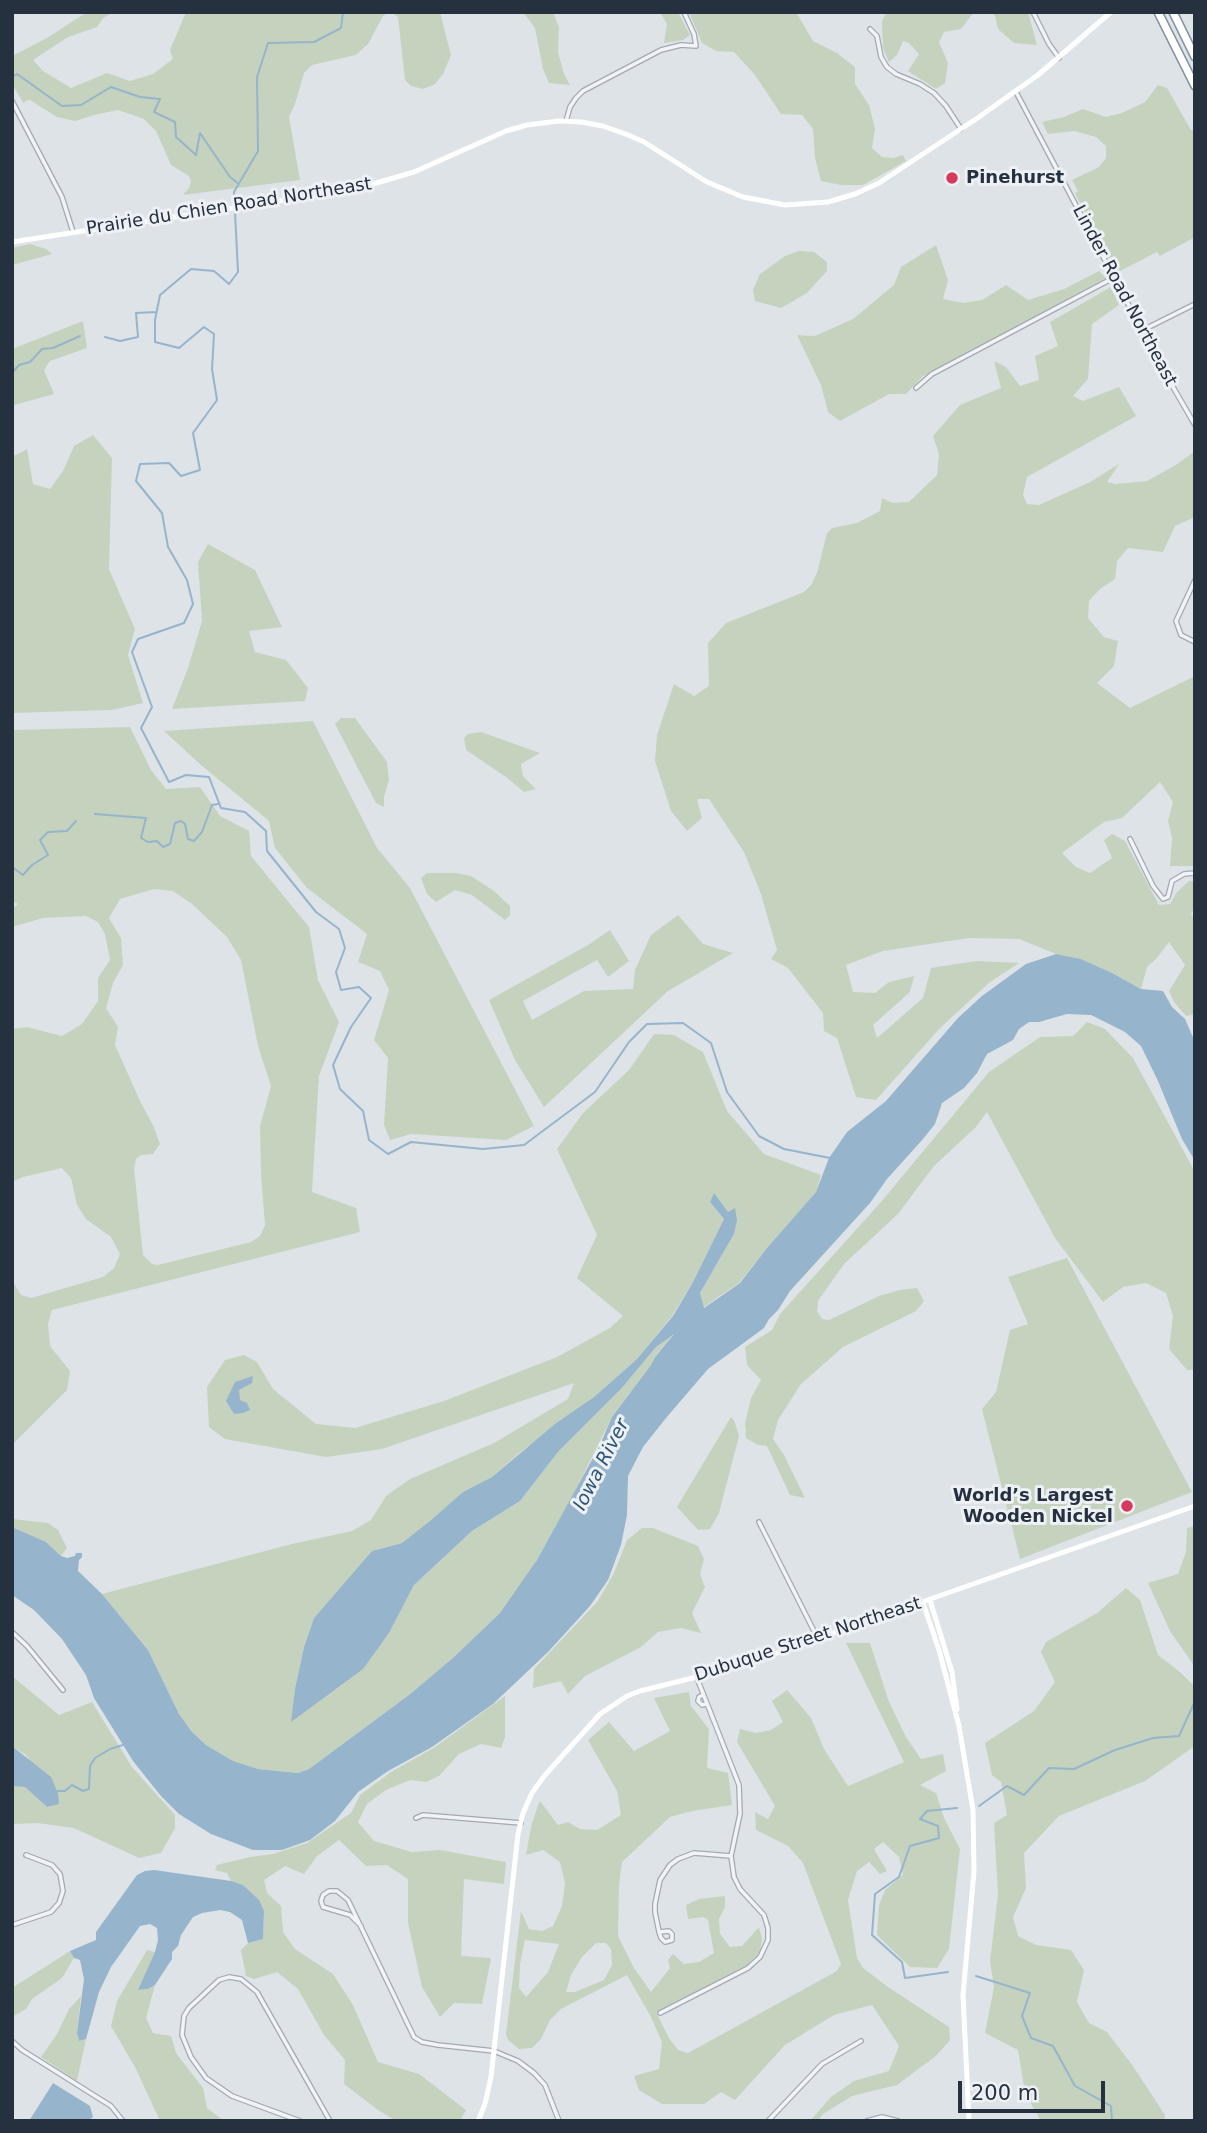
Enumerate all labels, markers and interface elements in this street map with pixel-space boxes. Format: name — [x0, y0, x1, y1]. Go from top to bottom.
place label: Pinehurst — [966, 167, 1064, 189]
marker: Pinehurst — [944, 170, 960, 186]
street label: Prairie du Chien Road Northeast — [85, 174, 373, 240]
street label: Linder Road Northeast — [1067, 202, 1181, 390]
water label: Iowa River — [569, 1415, 635, 1515]
place label: World’s Largest Wooden Nickel — [953, 1485, 1113, 1528]
marker: World’s Largest Wooden Nickel — [1119, 1498, 1135, 1514]
street label: Dubuque Street Northeast — [692, 1593, 924, 1687]
scale bar — [962, 2066, 1109, 2110]
text: 200 m — [971, 2081, 1038, 2105]

